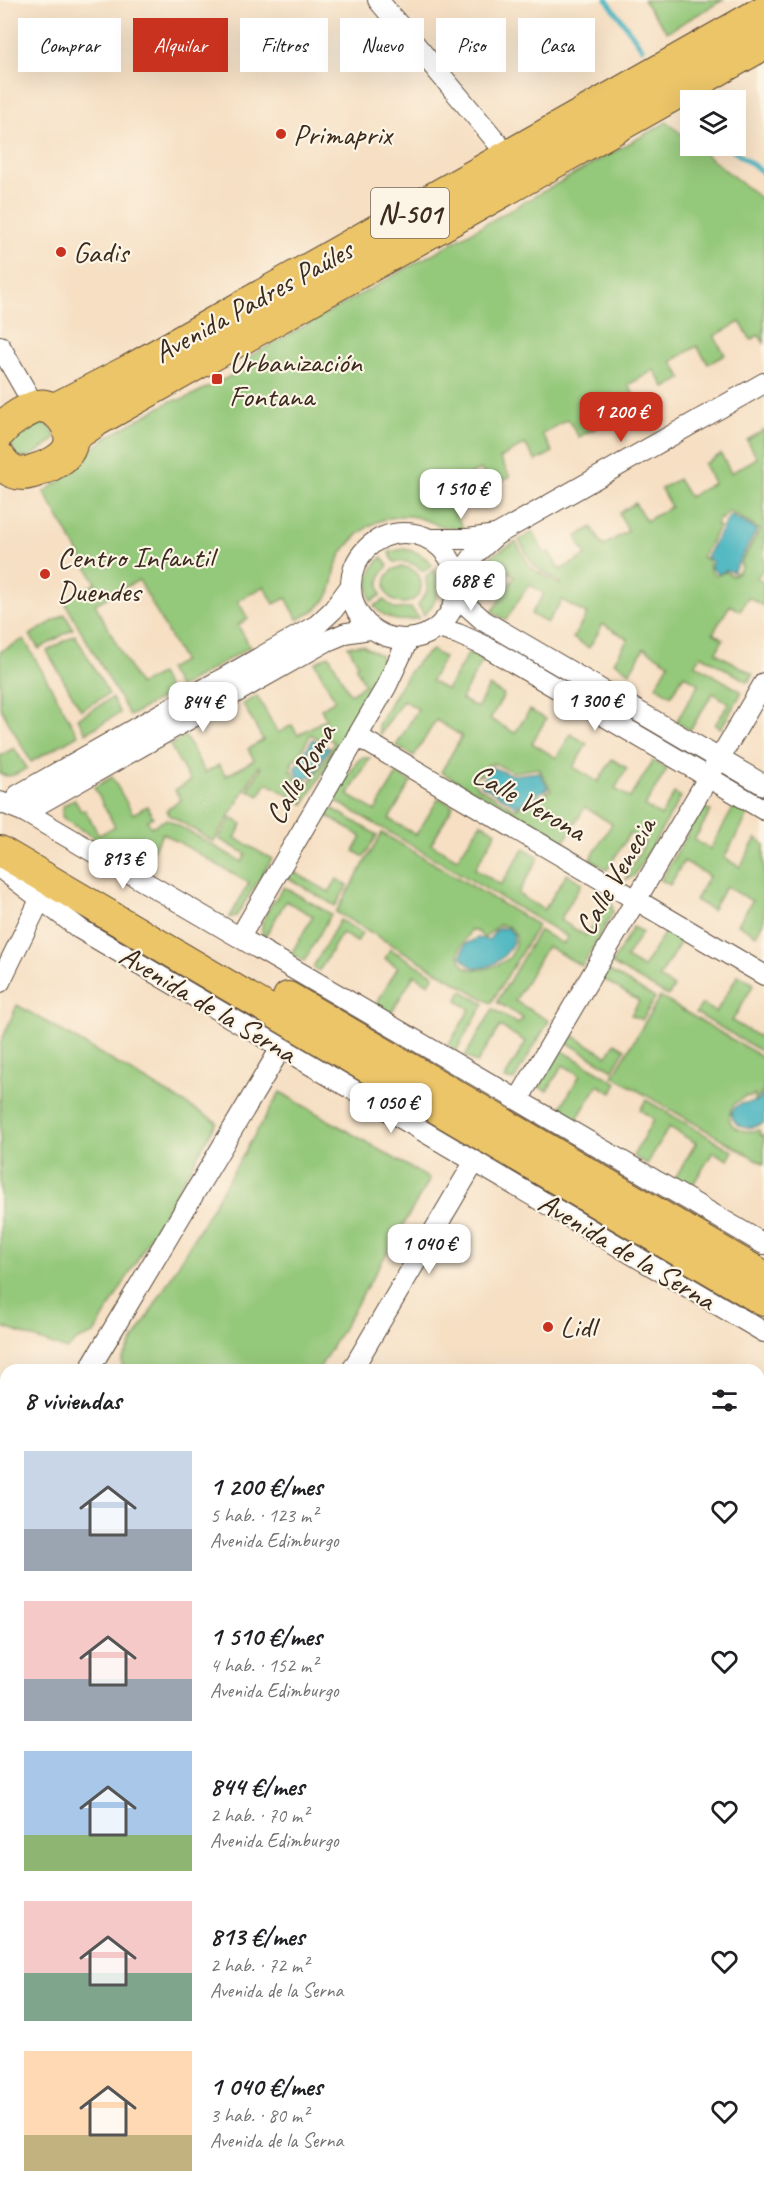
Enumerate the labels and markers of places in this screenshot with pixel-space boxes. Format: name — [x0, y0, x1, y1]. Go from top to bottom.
place label: Primaprix — [293, 115, 395, 153]
marker: Primaprix — [274, 127, 288, 141]
place label: Gadis — [73, 233, 131, 271]
marker: Gadis — [54, 245, 68, 259]
place label: Urbanización Fontana — [229, 343, 363, 415]
marker: Urbanización Fontana — [210, 372, 224, 386]
pin: 1 200 € — [566, 392, 676, 443]
pin: 1 510 € — [406, 469, 516, 520]
place label: Centro Infantil Duendes — [57, 538, 218, 610]
pin: 688 € — [429, 561, 513, 612]
marker: Centro Infantil Duendes — [38, 567, 52, 581]
pin: 1 300 € — [540, 681, 650, 732]
pin: 844 € — [161, 682, 245, 733]
pin: 813 € — [81, 839, 165, 890]
pin: 1 050 € — [336, 1083, 446, 1134]
pin: 1 040 € — [374, 1224, 484, 1275]
place label: Lidl — [560, 1308, 600, 1346]
marker: Lidl — [541, 1320, 555, 1334]

